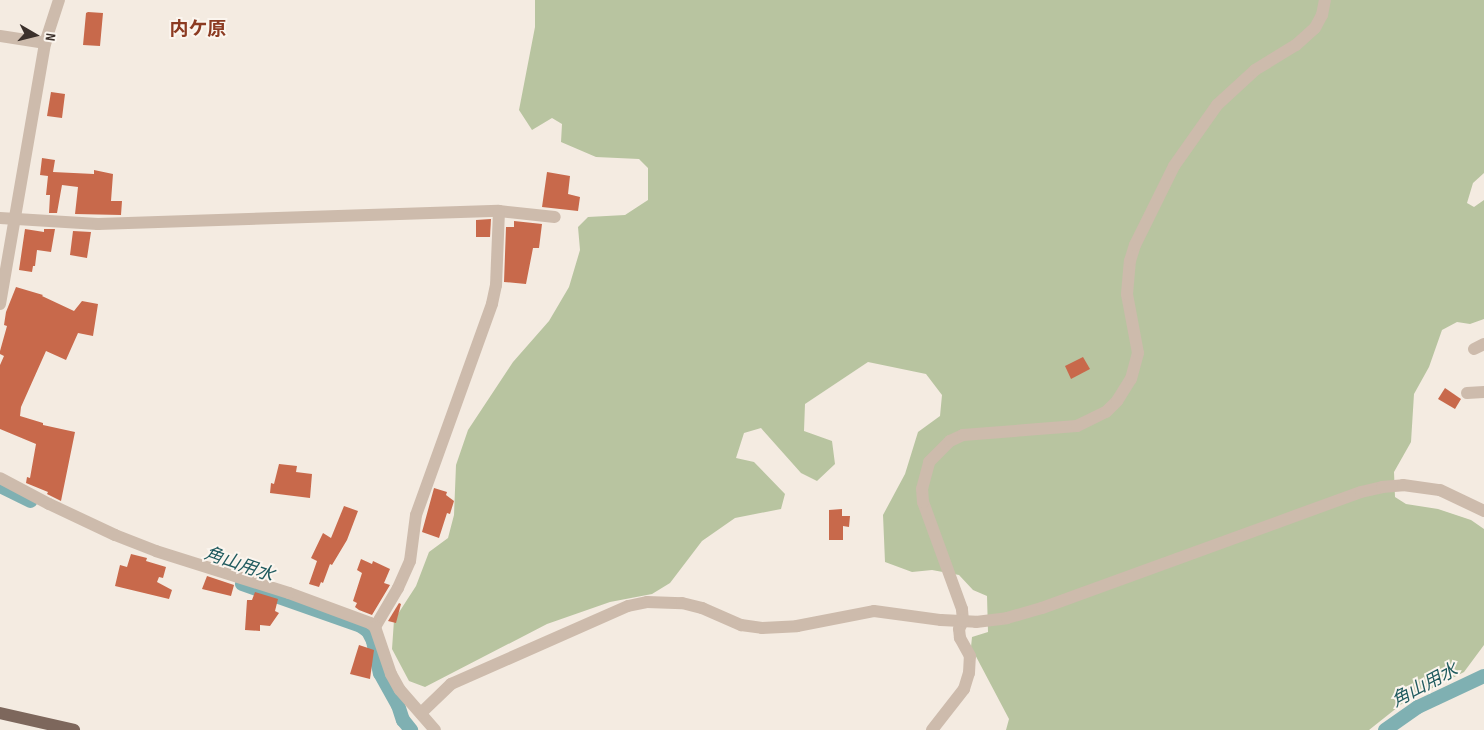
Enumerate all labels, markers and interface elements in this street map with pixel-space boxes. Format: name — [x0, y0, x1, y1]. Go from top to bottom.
north arrow — [10, 10, 60, 60]
district label: 内ケ原 — [170, 19, 226, 41]
text: N — [41, 32, 59, 42]
water label: 角山用水 — [201, 543, 277, 587]
water label: 角山用水 — [1388, 660, 1462, 712]

